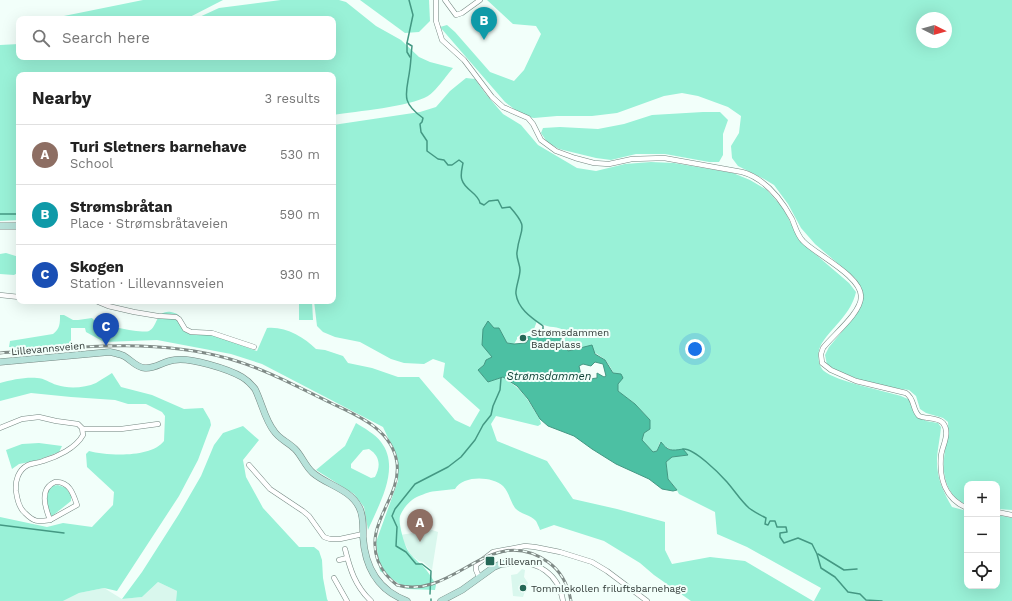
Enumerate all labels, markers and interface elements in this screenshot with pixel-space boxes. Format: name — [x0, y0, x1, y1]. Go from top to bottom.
pin: B — [471, 7, 497, 40]
north arrow — [916, 12, 952, 48]
search box — [16, 16, 336, 60]
icon: search — [30, 27, 52, 49]
text: Search here — [62, 29, 150, 47]
text: Nearby — [32, 88, 91, 108]
text: 3 results — [265, 91, 320, 106]
text: Turi Sletners barnehave — [70, 138, 247, 156]
text: A — [41, 147, 49, 162]
text: 530 m — [280, 147, 320, 162]
text: School — [70, 156, 113, 171]
text: Strømsbråtan — [70, 198, 173, 216]
text: B — [41, 207, 49, 222]
text: 590 m — [280, 207, 320, 222]
text: Place · Strømsbråtaveien — [70, 216, 228, 231]
text: Skogen — [70, 258, 124, 276]
text: C — [41, 267, 49, 282]
text: 930 m — [280, 267, 320, 282]
text: Station · Lillevannsveien — [70, 276, 224, 291]
pin: C — [93, 313, 119, 346]
place label: Strømsdammen Badeplass — [531, 327, 609, 350]
marker: Strømsdammen Badeplass — [518, 333, 528, 343]
your location — [685, 339, 705, 359]
street label: Lillevannsveien — [11, 340, 85, 357]
water label: Strømsdammen — [507, 370, 591, 383]
map controls — [964, 481, 1000, 589]
button: + — [964, 481, 1000, 517]
pin: A — [407, 509, 433, 542]
button: − — [964, 517, 1000, 553]
button: locate — [964, 553, 1000, 589]
marker: Lillevann — [484, 555, 496, 567]
place label: Lillevann — [499, 556, 543, 567]
marker: Tommlekollen friluftsbarnehage — [518, 583, 528, 593]
place label: Tommlekollen friluftsbarnehage — [531, 583, 687, 594]

